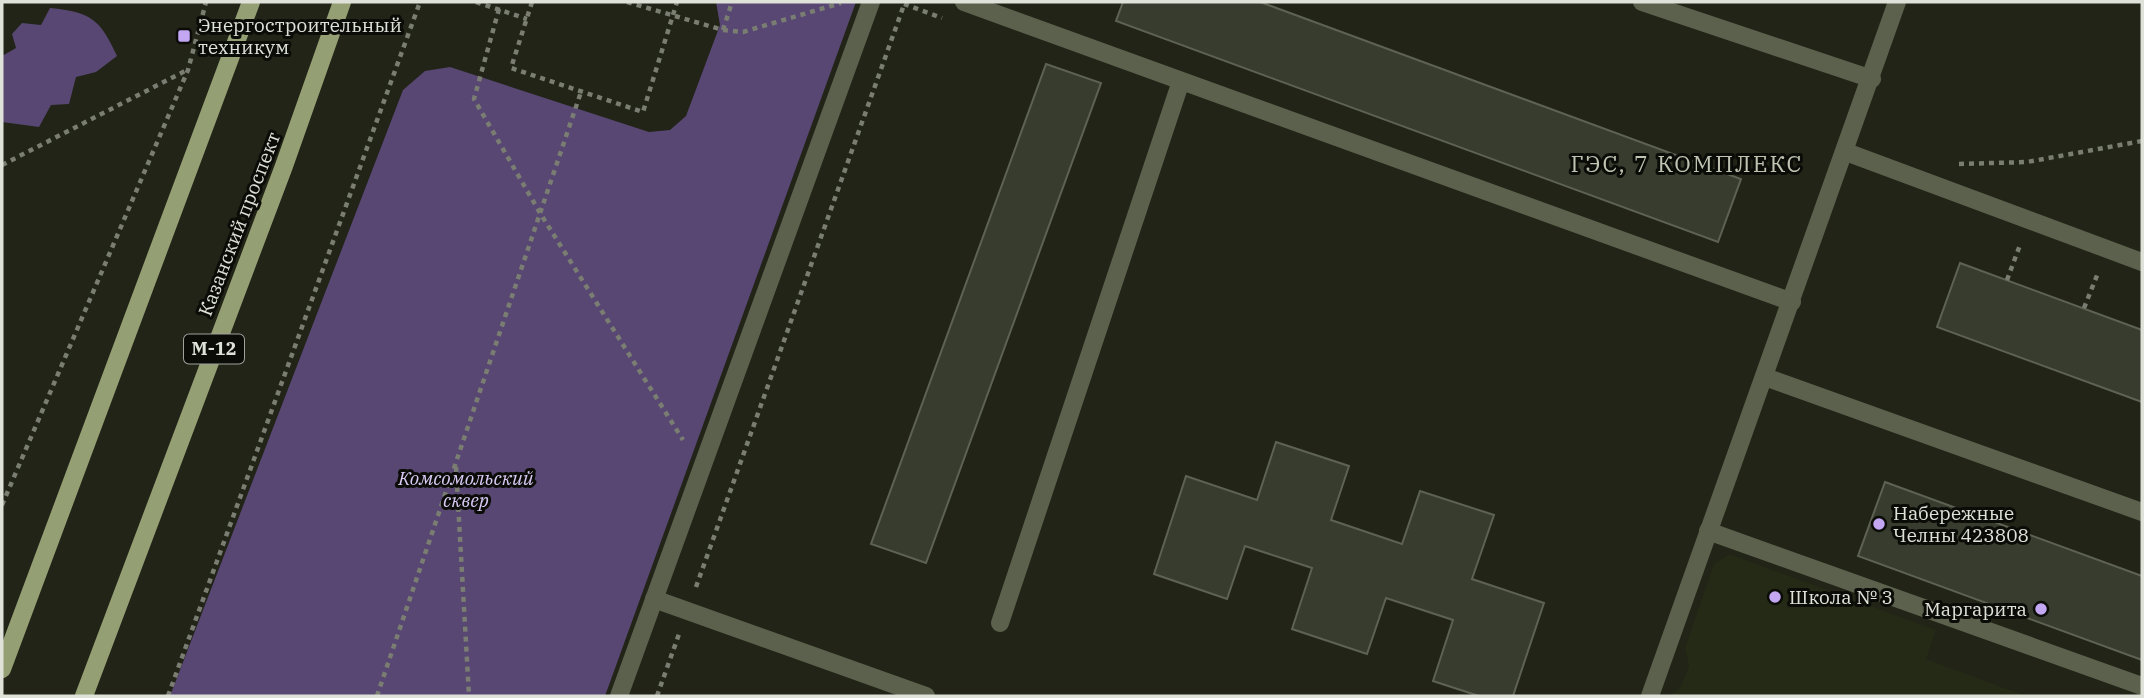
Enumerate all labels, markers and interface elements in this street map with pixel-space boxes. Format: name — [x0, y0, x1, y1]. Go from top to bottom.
place label: Энергостроительный техникум — [198, 13, 402, 59]
marker: Энергостроительный техникум — [176, 28, 192, 44]
street label: Казанский проспект — [193, 129, 285, 319]
district label: ГЭС, 7 КОМПЛЕКС — [1571, 148, 1803, 178]
road number: М-12 — [184, 334, 244, 363]
park label: Комсомольский сквер — [397, 466, 534, 512]
place label: Набережные Челны 423808 — [1893, 501, 2029, 547]
marker: Набережные Челны 423808 — [1871, 516, 1887, 532]
place label: Школа № 3 — [1789, 585, 1893, 609]
marker: Школа № 3 — [1767, 589, 1783, 605]
place label: Маргарита — [1924, 597, 2027, 621]
marker: Маргарита — [2033, 601, 2049, 617]

